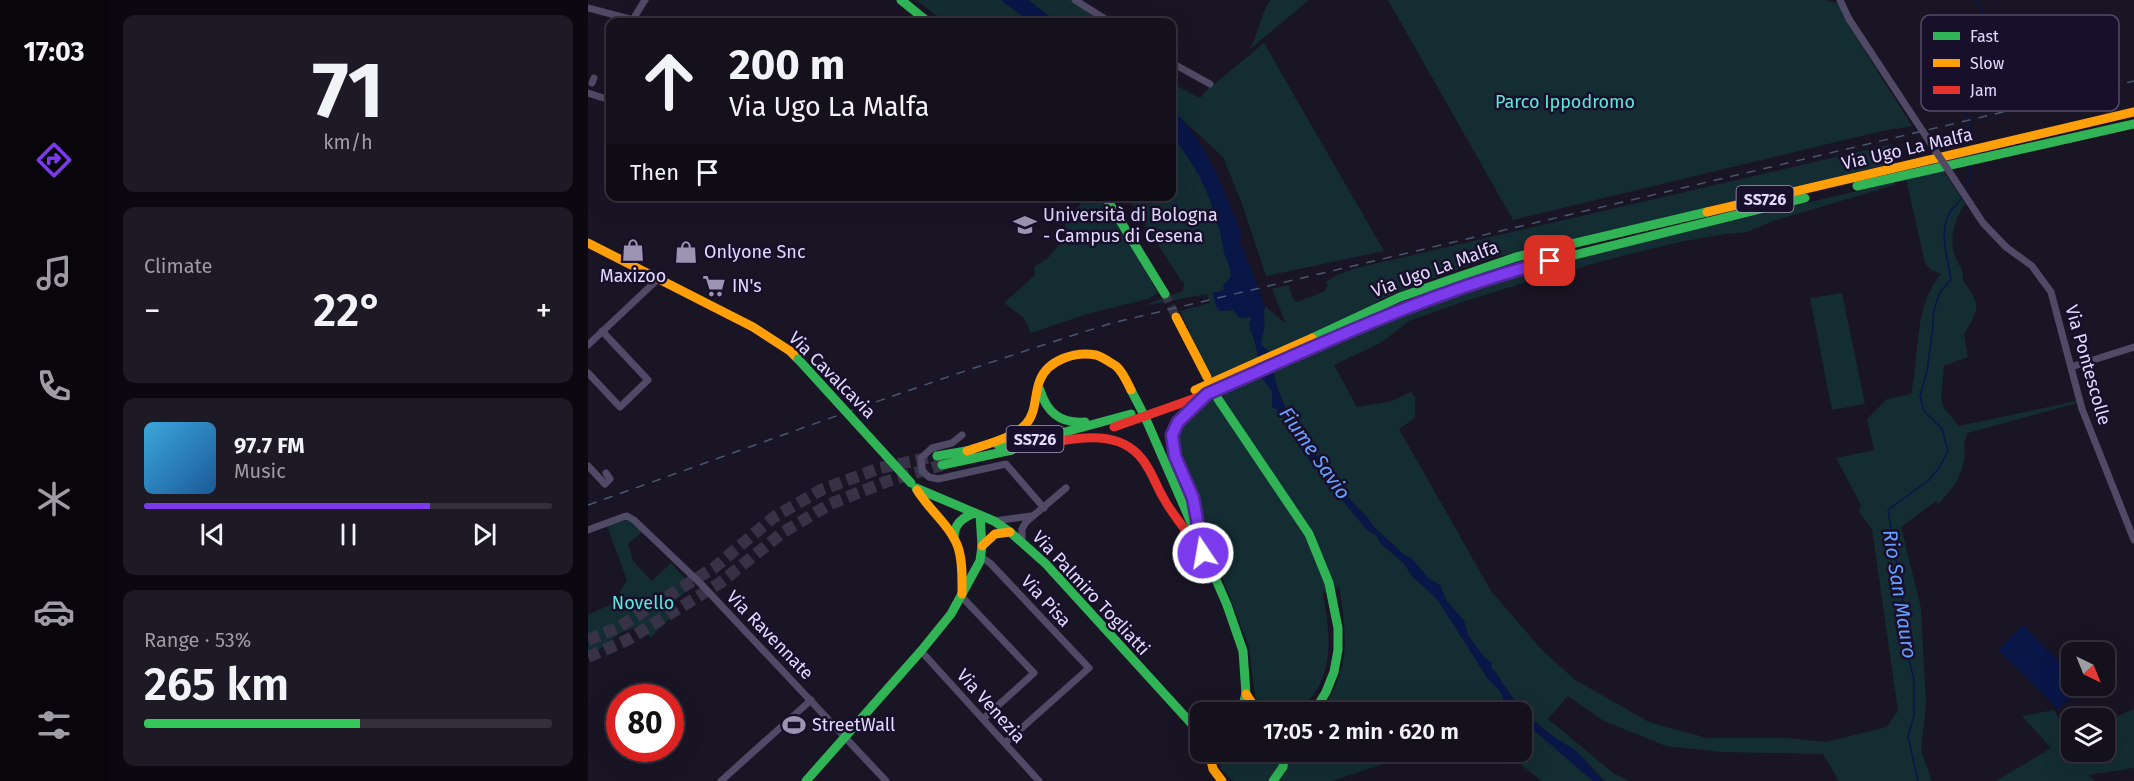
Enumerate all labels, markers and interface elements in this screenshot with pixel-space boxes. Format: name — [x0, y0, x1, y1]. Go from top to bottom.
legend — [1921, 15, 2119, 111]
text: Fast — [1970, 27, 1999, 46]
text: 17:03 — [23, 36, 85, 68]
text: 200 m — [729, 40, 845, 90]
icon: ahead — [630, 42, 708, 120]
text: 71 — [312, 44, 384, 138]
text: Slow — [1970, 54, 2005, 73]
text: Jam — [1970, 81, 1997, 100]
text: Via Ugo La Malfa — [729, 91, 929, 123]
park label: Parco Ippodromo — [1495, 91, 1635, 113]
street label: Via Ugo La Malfa — [1839, 123, 1975, 175]
text: km/h — [323, 130, 373, 154]
icon: directions — [33, 139, 75, 181]
icon: arrive — [691, 156, 724, 189]
text: Then — [630, 159, 679, 186]
road number: SS726 — [1736, 186, 1794, 212]
place label: Università di Bologna - Campus di Cesena — [1043, 204, 1218, 247]
school or university icon: Università di Bologna - Campus di Cesena — [1012, 212, 1038, 238]
pin — [1524, 235, 1575, 286]
street label: Via Ugo La Malfa — [1368, 236, 1502, 302]
shop icon: Maxizoo — [620, 237, 646, 263]
shop icon: Onlyone Snc — [673, 239, 699, 265]
place label: Onlyone Snc — [704, 241, 806, 263]
icon: arrive — [1533, 244, 1566, 277]
icon: music — [33, 252, 75, 294]
text: Climate — [144, 254, 212, 278]
place label: Maxizoo — [600, 265, 666, 287]
supermarket icon: IN's — [701, 273, 727, 299]
place label: IN's — [732, 275, 762, 297]
text: 22° — [313, 284, 383, 338]
text: − — [144, 291, 161, 331]
text: + — [536, 291, 552, 331]
street label: Via Pontescolle — [2060, 302, 2116, 428]
street label: Via Cavalcavia — [784, 327, 880, 423]
icon: phone — [33, 365, 75, 407]
water label: Fiume Savio — [1274, 402, 1356, 504]
road number: SS726 — [1006, 426, 1064, 452]
text: 97.7 FM — [234, 432, 305, 459]
text: Music — [234, 459, 286, 483]
icon: climate — [33, 478, 75, 520]
icon: previous — [196, 518, 229, 551]
icon: pause — [332, 518, 365, 551]
icon: next — [468, 518, 501, 551]
position arrow — [1171, 521, 1235, 585]
street label: Via Palmiro Togliatti — [1028, 526, 1154, 660]
water label: Rio San Mauro — [1878, 528, 1922, 660]
street label: Via Pisa — [1016, 570, 1076, 632]
street label: Via Ravennate — [722, 586, 818, 684]
icon: car — [33, 591, 75, 633]
park label: Novello — [612, 592, 674, 614]
text: Range · 53% — [144, 628, 251, 652]
north arrow — [2061, 642, 2115, 696]
map controls — [2061, 642, 2115, 762]
text: 265 km — [144, 658, 289, 712]
street label: Via Venezia — [952, 664, 1030, 748]
speed limit sign: 80 — [606, 684, 684, 762]
icon: filters — [33, 704, 75, 746]
button: layers — [2061, 708, 2115, 762]
sports icon: StreetWall — [781, 712, 807, 738]
place label: StreetWall — [812, 714, 895, 736]
text: 17:05 · 2 min · 620 m — [1263, 718, 1459, 745]

